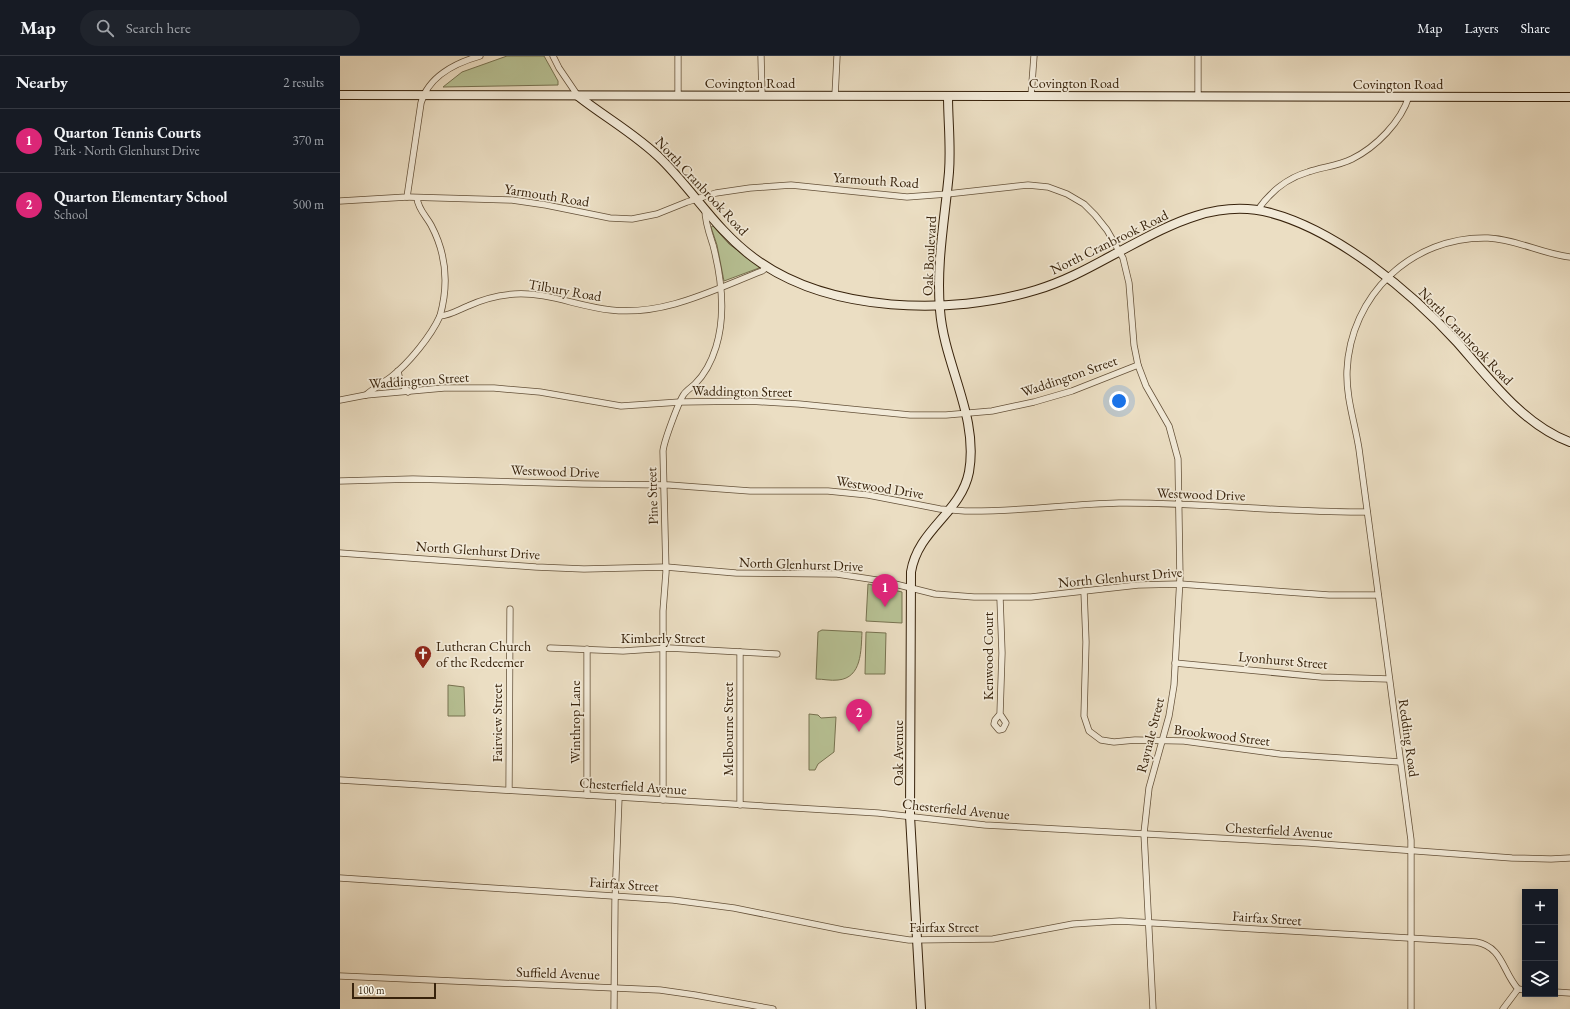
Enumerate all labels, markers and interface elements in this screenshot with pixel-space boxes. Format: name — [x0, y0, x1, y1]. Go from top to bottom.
search box — [80, 10, 360, 46]
text: Map — [20, 15, 56, 40]
icon: search — [94, 17, 116, 39]
text: Search here — [126, 18, 191, 37]
text: Map — [1417, 19, 1442, 37]
text: Layers — [1464, 19, 1499, 37]
text: Share — [1521, 19, 1550, 37]
text: Nearby — [16, 71, 68, 93]
text: 2 results — [283, 74, 324, 91]
street label: Covington Road — [705, 74, 796, 92]
street label: Covington Road — [1029, 74, 1120, 92]
street label: Covington Road — [1353, 75, 1444, 93]
text: Quarton Tennis Courts — [54, 123, 201, 142]
text: 1 — [26, 132, 32, 149]
text: 370 m — [293, 132, 324, 149]
street label: North Cranbrook Road — [651, 133, 753, 240]
text: Park · North Glenhurst Drive — [54, 142, 199, 159]
street label: Yarmouth Road — [833, 168, 920, 192]
street label: Yarmouth Road — [503, 179, 592, 211]
text: Quarton Elementary School — [54, 187, 228, 206]
text: 2 — [26, 196, 32, 213]
text: 500 m — [293, 196, 324, 213]
street label: North Cranbrook Road — [1047, 205, 1172, 278]
text: School — [54, 206, 88, 223]
street label: Oak Boulevard — [918, 215, 940, 297]
street label: Tilbury Road — [527, 275, 604, 305]
street label: North Cranbrook Road — [1415, 283, 1518, 389]
street label: Waddington Street — [1019, 351, 1120, 401]
street label: Waddington Street — [368, 367, 470, 392]
street label: Waddington Street — [692, 381, 793, 401]
your location — [1109, 391, 1129, 411]
street label: Westwood Drive — [510, 460, 600, 482]
street label: Pine Street — [642, 466, 662, 525]
street label: Westwood Drive — [835, 471, 926, 503]
street label: Westwood Drive — [1156, 483, 1246, 505]
street label: North Glenhurst Drive — [415, 537, 541, 563]
street label: North Glenhurst Drive — [739, 553, 864, 575]
street label: North Glenhurst Drive — [1057, 563, 1183, 591]
pin: 1 — [872, 574, 898, 607]
street label: Kenwood Court — [979, 611, 997, 700]
street label: Kimberly Street — [621, 629, 706, 647]
place label: Lutheran Church of the Redeemer — [436, 637, 531, 671]
church icon: Lutheran Church of the Redeemer — [413, 644, 433, 669]
street label: Lyonhurst Street — [1238, 647, 1329, 673]
street label: Winthrop Lane — [566, 680, 584, 764]
street label: Melbourne Street — [719, 682, 737, 776]
street label: Fairview Street — [488, 683, 506, 762]
street label: Raynale Street — [1132, 695, 1168, 774]
street label: Redding Road — [1395, 698, 1424, 779]
pin: 2 — [846, 699, 872, 732]
street label: Oak Avenue — [889, 720, 907, 786]
street label: Brookwood Street — [1173, 720, 1272, 750]
street label: Chesterfield Avenue — [579, 773, 688, 799]
street label: Chesterfield Avenue — [901, 794, 1011, 824]
street label: Chesterfield Avenue — [1225, 818, 1334, 842]
street label: Fairfax Street — [589, 873, 660, 895]
map controls — [1522, 889, 1558, 997]
button: + — [1522, 889, 1558, 925]
street label: Fairfax Street — [1232, 907, 1303, 929]
street label: Fairfax Street — [909, 918, 979, 936]
button: − — [1522, 925, 1558, 961]
button: layers — [1522, 961, 1558, 997]
street label: Suffield Avenue — [516, 963, 601, 983]
scale bar — [352, 981, 436, 1000]
text: 100 m — [358, 983, 385, 997]

